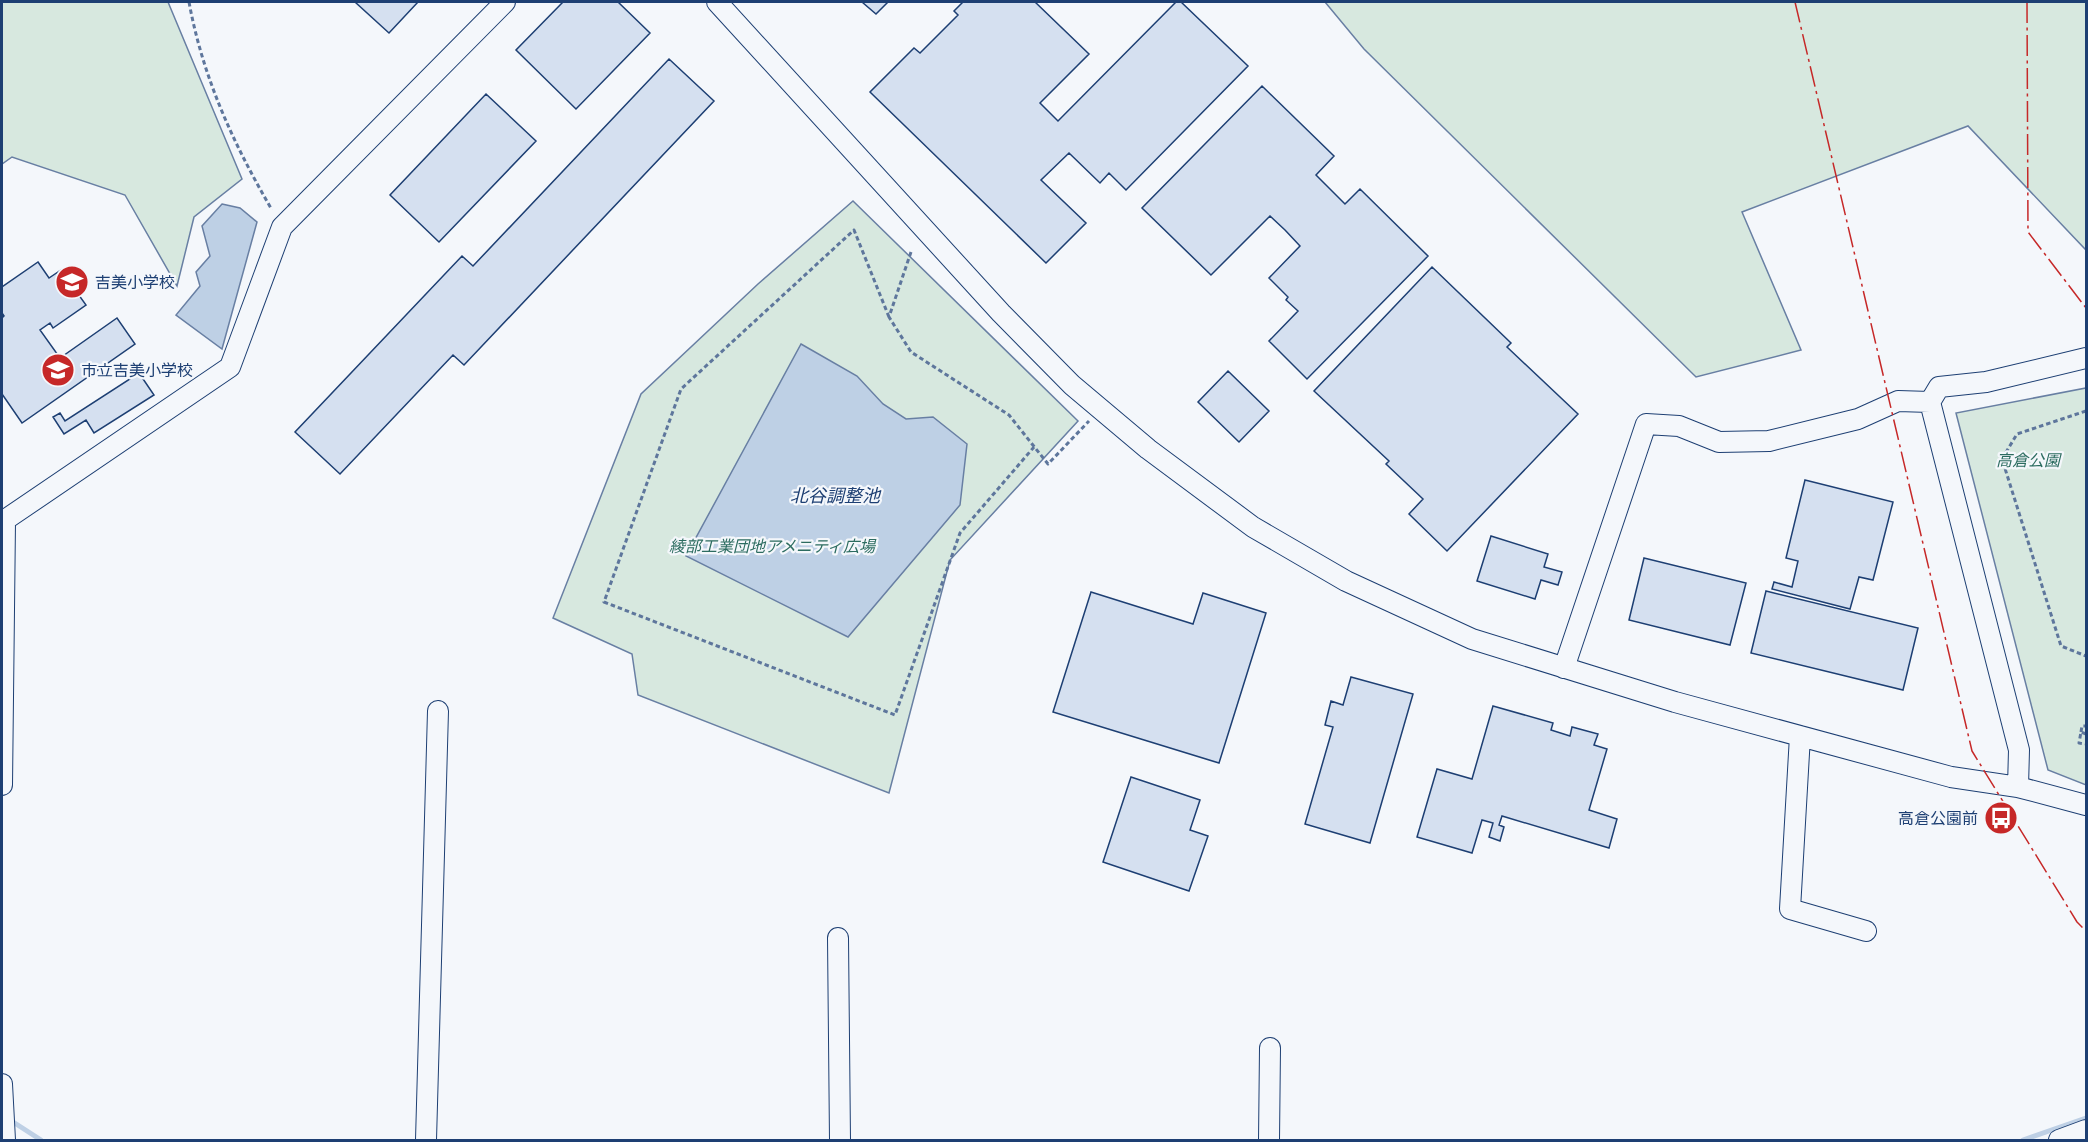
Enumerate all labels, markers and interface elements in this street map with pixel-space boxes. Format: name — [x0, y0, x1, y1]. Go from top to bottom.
school or university icon: 吉美小学校 — [54, 264, 90, 300]
place label: 吉美小学校 — [95, 273, 175, 292]
school or university icon: 市立吉美小学校 — [40, 352, 76, 388]
place label: 市立吉美小学校 — [81, 361, 193, 380]
park label: 高倉公園 — [1996, 451, 2062, 470]
water label: 北谷調整池 — [790, 485, 882, 506]
park label: 綾部工業団地アメニティ広場 — [669, 537, 877, 556]
bus stop icon: 高倉公園前 — [1983, 800, 2019, 836]
place label: 高倉公園前 — [1898, 809, 1978, 828]

